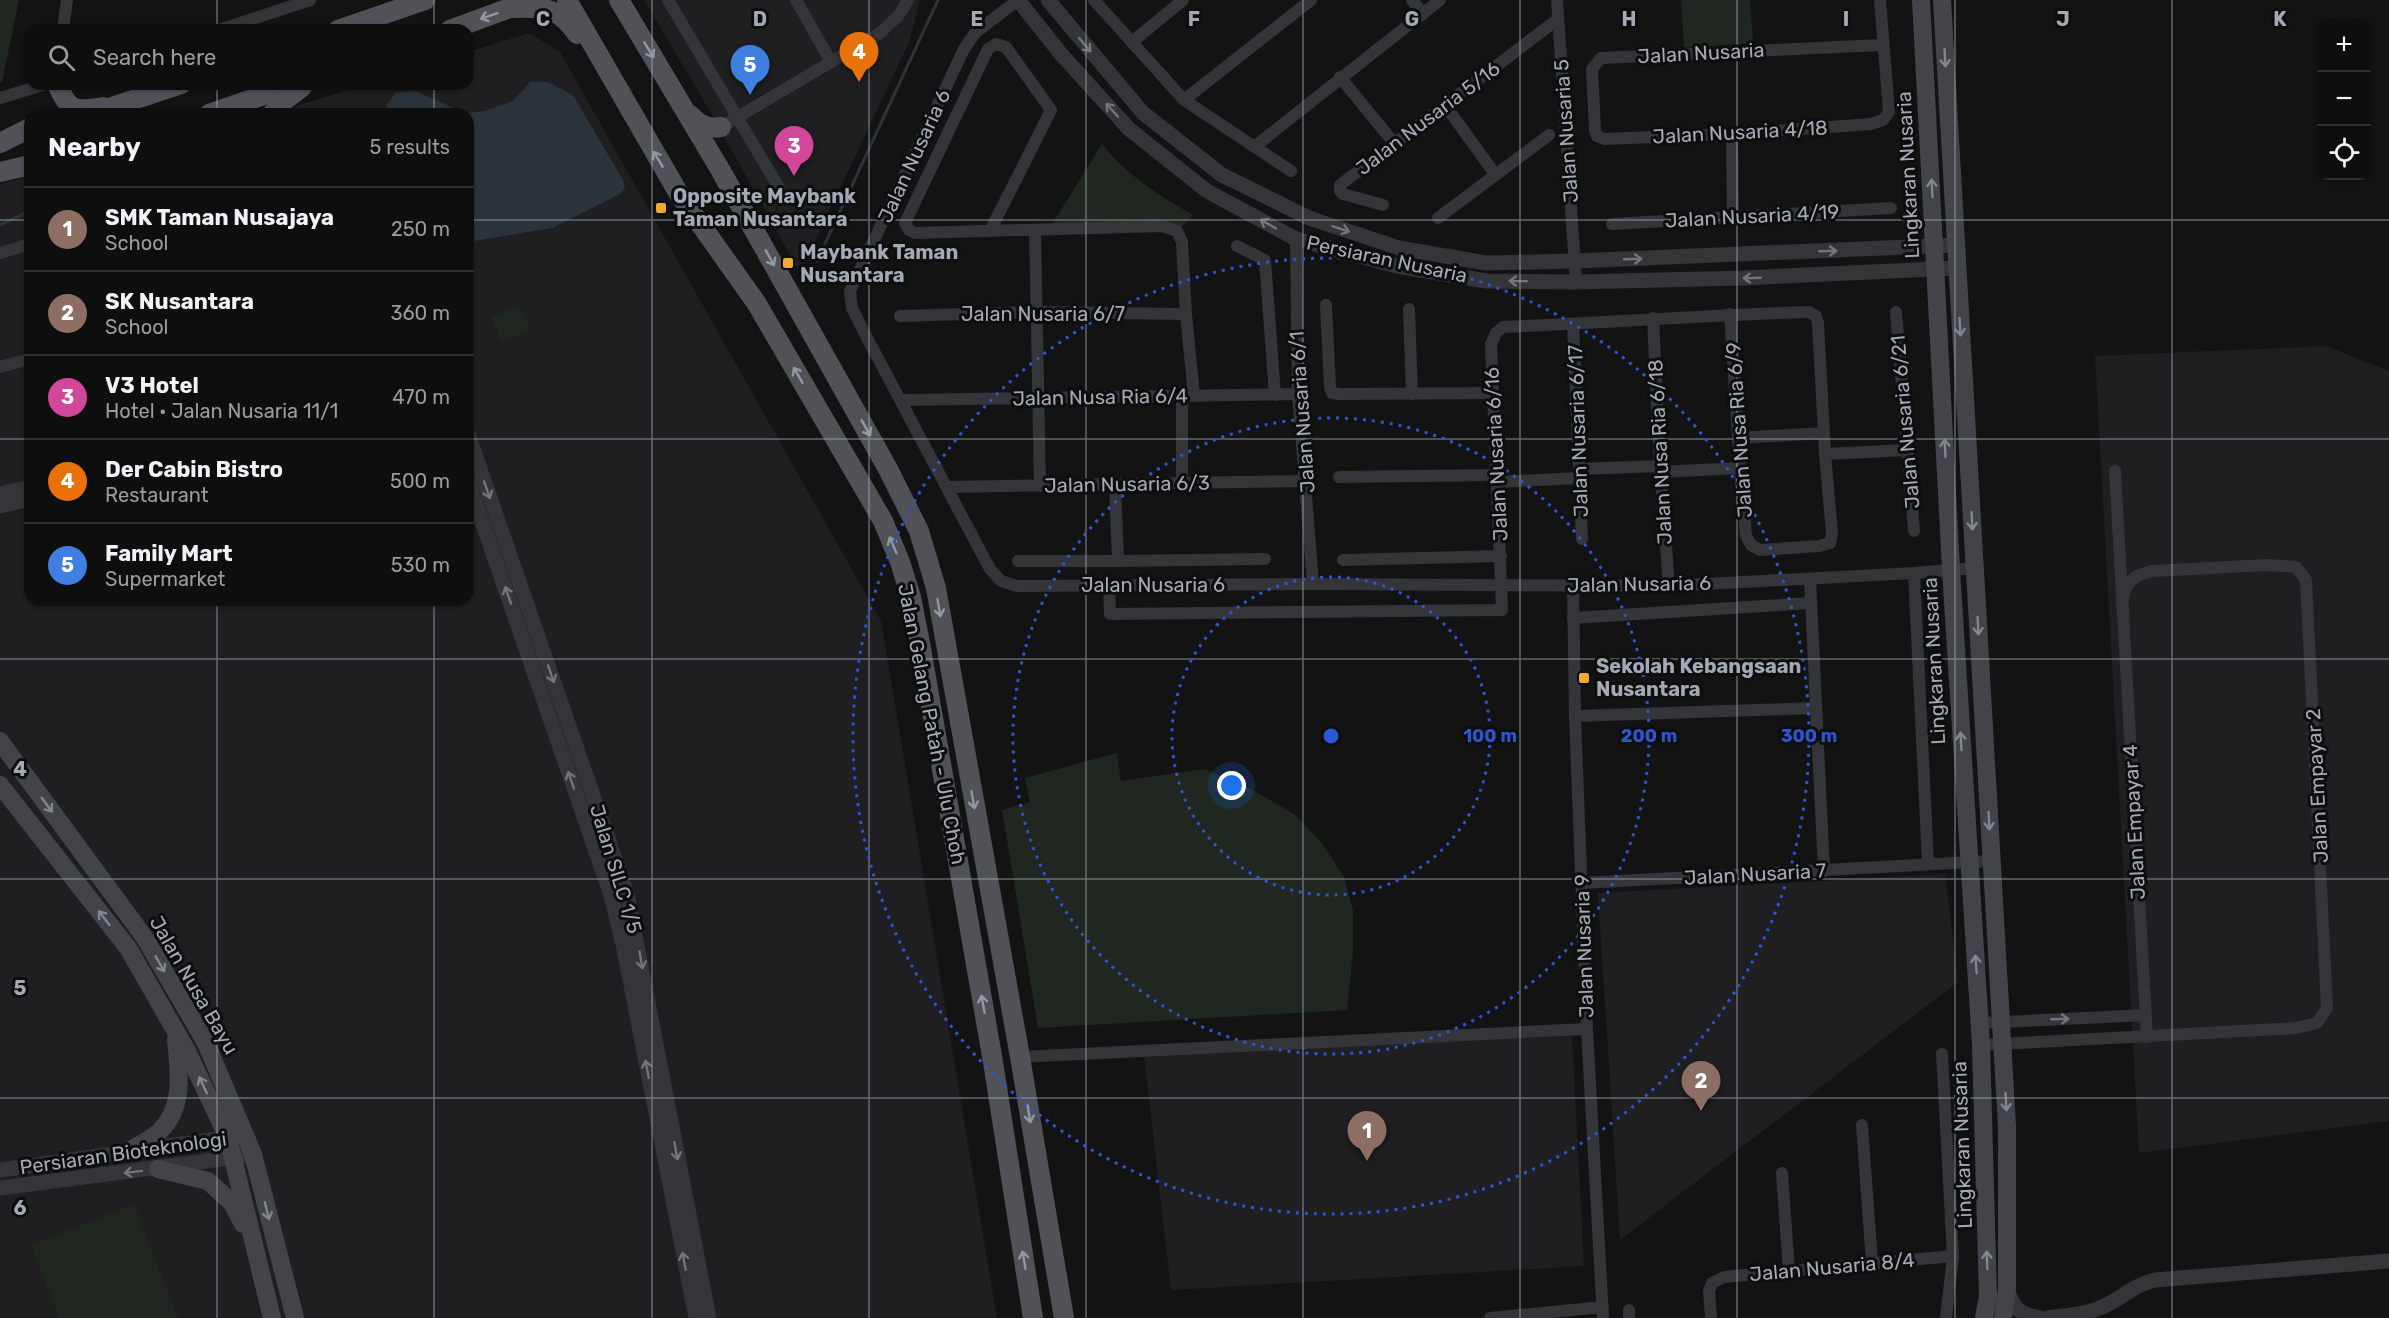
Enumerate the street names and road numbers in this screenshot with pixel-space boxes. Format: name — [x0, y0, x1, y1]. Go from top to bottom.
street label: Jalan Nusaria — [1637, 38, 1765, 68]
street label: Jalan Nusaria 5/16 — [1351, 56, 1505, 180]
street label: Jalan Nusaria 5 — [1549, 58, 1583, 204]
street label: Jalan Nusaria 6 — [873, 86, 955, 226]
street label: Lingkaran Nusaria — [1892, 91, 1924, 259]
street label: Jalan Nusaria 4/18 — [1652, 115, 1828, 149]
street label: Jalan Nusaria 4/19 — [1664, 199, 1840, 233]
street label: Persiaran Nusaria — [1304, 230, 1470, 288]
street label: Jalan Nusaria 6/7 — [961, 302, 1125, 326]
street label: Jalan Nusaria 6/1 — [1284, 330, 1320, 494]
street label: Jalan Nusaria 6/21 — [1885, 334, 1925, 510]
street label: Jalan Nusa Ria 6/9 — [1721, 341, 1757, 519]
street label: Jalan Nusaria 6/17 — [1563, 344, 1593, 518]
street label: Jalan Nusa Ria 6/18 — [1643, 359, 1677, 545]
street label: Jalan Nusaria 6/16 — [1479, 366, 1513, 542]
street label: Jalan Nusa Ria 6/4 — [1012, 383, 1188, 411]
street label: Jalan Nusaria 6/3 — [1044, 471, 1210, 497]
street label: Jalan Nusaria 6 — [1567, 571, 1711, 597]
street label: Jalan Nusaria 6 — [1081, 573, 1225, 597]
street label: Lingkaran Nusaria — [1918, 577, 1950, 745]
street label: Jalan Gelang Patah - Ulu Choh — [893, 582, 971, 866]
street label: Jalan Empayar 2 — [2301, 708, 2333, 864]
street label: Jalan Empayar 4 — [2118, 744, 2150, 900]
street label: Jalan SILC 1/5 — [585, 802, 647, 936]
street label: Jalan Nusaria 7 — [1683, 858, 1827, 890]
street label: Jalan Nusaria 9 — [1569, 874, 1599, 1018]
street label: Jalan Nusa Bayu — [145, 911, 243, 1059]
street label: Lingkaran Nusaria — [1947, 1061, 1977, 1229]
street label: Persiaran Bioteknologi — [18, 1127, 228, 1179]
street label: Jalan Nusaria 8/4 — [1748, 1248, 1916, 1286]

